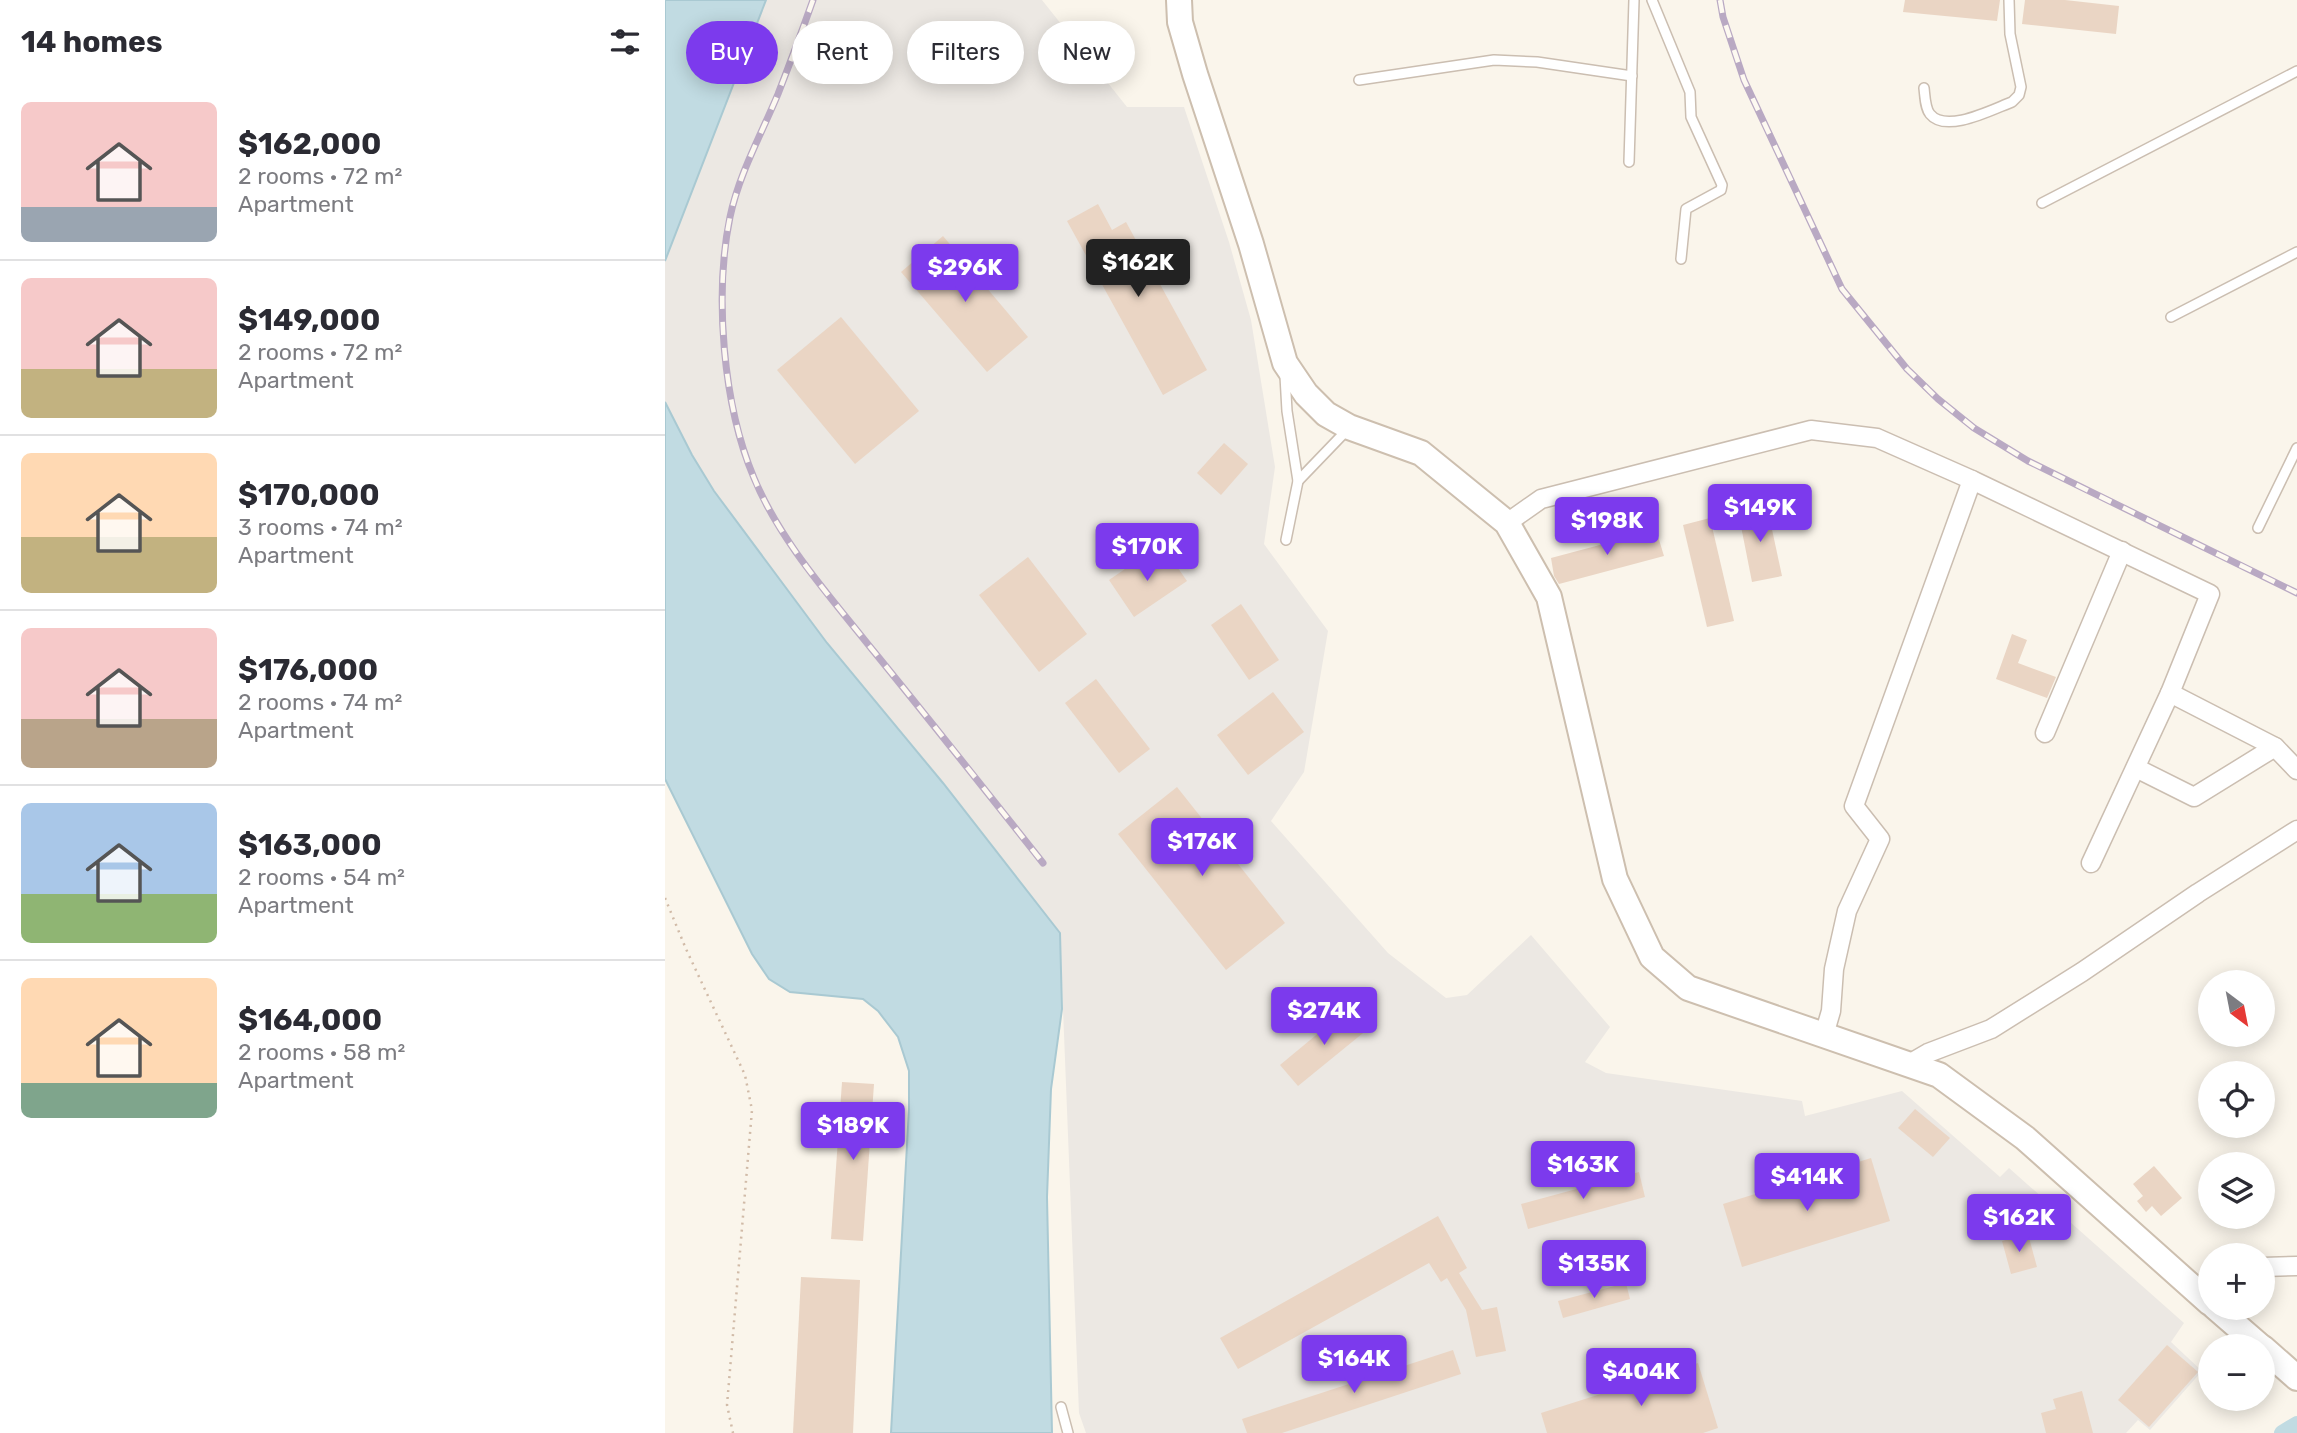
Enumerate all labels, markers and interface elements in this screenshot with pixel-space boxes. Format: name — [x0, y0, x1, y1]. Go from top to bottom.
chip: Buy — [686, 21, 778, 84]
chip: Rent — [792, 21, 893, 84]
chip: Filters — [907, 21, 1024, 84]
chip: New — [1038, 21, 1135, 84]
icon: filters — [606, 23, 644, 61]
text: 14 homes — [21, 24, 163, 60]
text: $162,000 — [238, 126, 381, 162]
icon: home — [77, 130, 161, 214]
text: 2 rooms · 72 m² — [238, 162, 402, 190]
text: Apartment — [238, 190, 354, 218]
pin: $162K — [1089, 240, 1187, 299]
pin: $296K — [916, 244, 1014, 304]
text: $162K — [1102, 248, 1174, 276]
text: $296K — [927, 253, 1003, 281]
text: $149,000 — [238, 302, 380, 338]
icon: home — [77, 306, 161, 390]
text: 2 rooms · 72 m² — [238, 338, 402, 366]
text: Apartment — [238, 366, 354, 394]
text: $170,000 — [238, 477, 380, 513]
icon: home — [77, 481, 161, 565]
pin: $149K — [1711, 484, 1809, 544]
text: $149K — [1724, 493, 1796, 521]
pin: $198K — [1558, 498, 1656, 557]
text: $198K — [1571, 506, 1643, 534]
text: 3 rooms · 74 m² — [238, 513, 403, 541]
pin: $170K — [1098, 524, 1196, 583]
text: $170K — [1112, 532, 1182, 560]
text: Apartment — [238, 541, 354, 569]
text: $176,000 — [238, 652, 378, 688]
icon: home — [77, 656, 161, 740]
text: 2 rooms · 74 m² — [238, 688, 402, 716]
text: Apartment — [238, 716, 354, 744]
pin: $176K — [1153, 818, 1251, 878]
text: $163,000 — [238, 827, 382, 863]
text: $176K — [1167, 827, 1237, 855]
icon: home — [77, 831, 161, 915]
text: 2 rooms · 54 m² — [238, 863, 405, 891]
text: Apartment — [238, 891, 354, 919]
north arrow — [2198, 970, 2275, 1046]
map controls — [2198, 970, 2275, 1411]
pin: $274K — [1275, 988, 1373, 1047]
text: $274K — [1287, 996, 1361, 1024]
text: $164,000 — [238, 1002, 382, 1038]
icon: home — [77, 1006, 161, 1090]
text: 2 rooms · 58 m² — [238, 1038, 405, 1066]
button: locate — [2198, 1061, 2275, 1138]
text: Apartment — [238, 1066, 354, 1094]
pin: $189K — [804, 1102, 902, 1162]
text: $189K — [817, 1111, 889, 1139]
pin: $163K — [1534, 1142, 1632, 1201]
text: $163K — [1547, 1150, 1619, 1178]
button: layers — [2198, 1152, 2275, 1229]
pin: $414K — [1758, 1154, 1856, 1213]
text: $414K — [1771, 1162, 1843, 1190]
pin: $162K — [1970, 1194, 2068, 1254]
text: $162K — [1983, 1203, 2055, 1231]
pin: $135K — [1545, 1240, 1643, 1300]
button: + — [2198, 1243, 2275, 1320]
text: $135K — [1558, 1249, 1630, 1277]
button: − — [2198, 1334, 2275, 1411]
pin: $164K — [1305, 1336, 1403, 1395]
text: $164K — [1318, 1344, 1390, 1372]
pin: $404K — [1592, 1348, 1690, 1408]
text: $404K — [1602, 1357, 1680, 1385]

